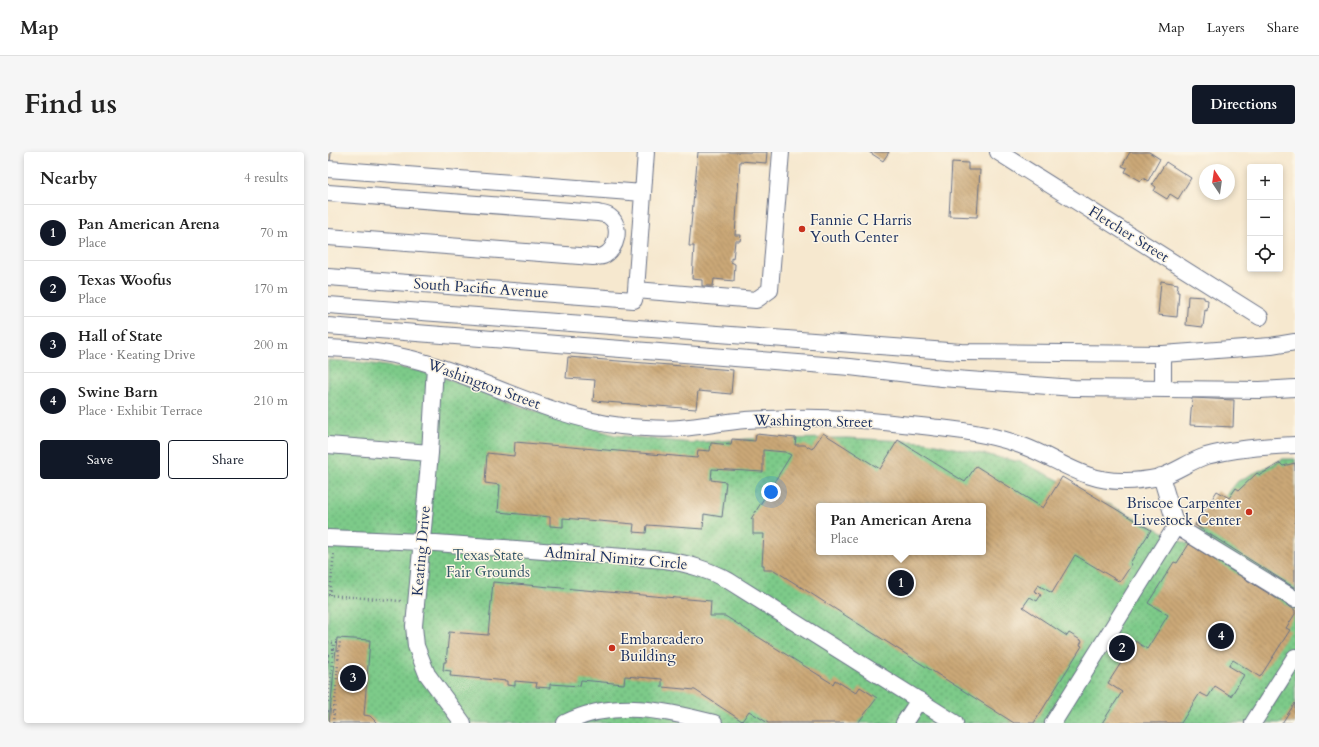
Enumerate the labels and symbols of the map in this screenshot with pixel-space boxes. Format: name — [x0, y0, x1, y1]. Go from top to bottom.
north arrow — [1199, 164, 1235, 200]
street label: Fletcher Street — [1085, 201, 1173, 267]
place label: Fannie C Harris Youth Center — [810, 210, 912, 247]
marker: Fannie C Harris Youth Center — [797, 224, 807, 234]
street label: South Pacific Avenue — [413, 273, 549, 303]
street label: Washington Street — [424, 354, 544, 414]
street label: Washington Street — [752, 410, 873, 432]
your location — [761, 482, 781, 502]
place label: Briscoe Carpenter Livestock Center — [1127, 493, 1242, 530]
street label: Keating Drive — [407, 505, 435, 597]
marker: Briscoe Carpenter Livestock Center — [1244, 507, 1254, 517]
street label: Admiral Nimitz Circle — [544, 542, 688, 574]
park label: Texas State Fair Grounds — [446, 545, 530, 582]
pin: 1 — [888, 568, 914, 598]
pin: 4 — [1208, 621, 1234, 651]
place label: Embarcadero Building — [620, 629, 704, 666]
pin: 2 — [1109, 633, 1135, 663]
marker: Embarcadero Building — [607, 643, 617, 653]
pin: 3 — [340, 663, 366, 693]

